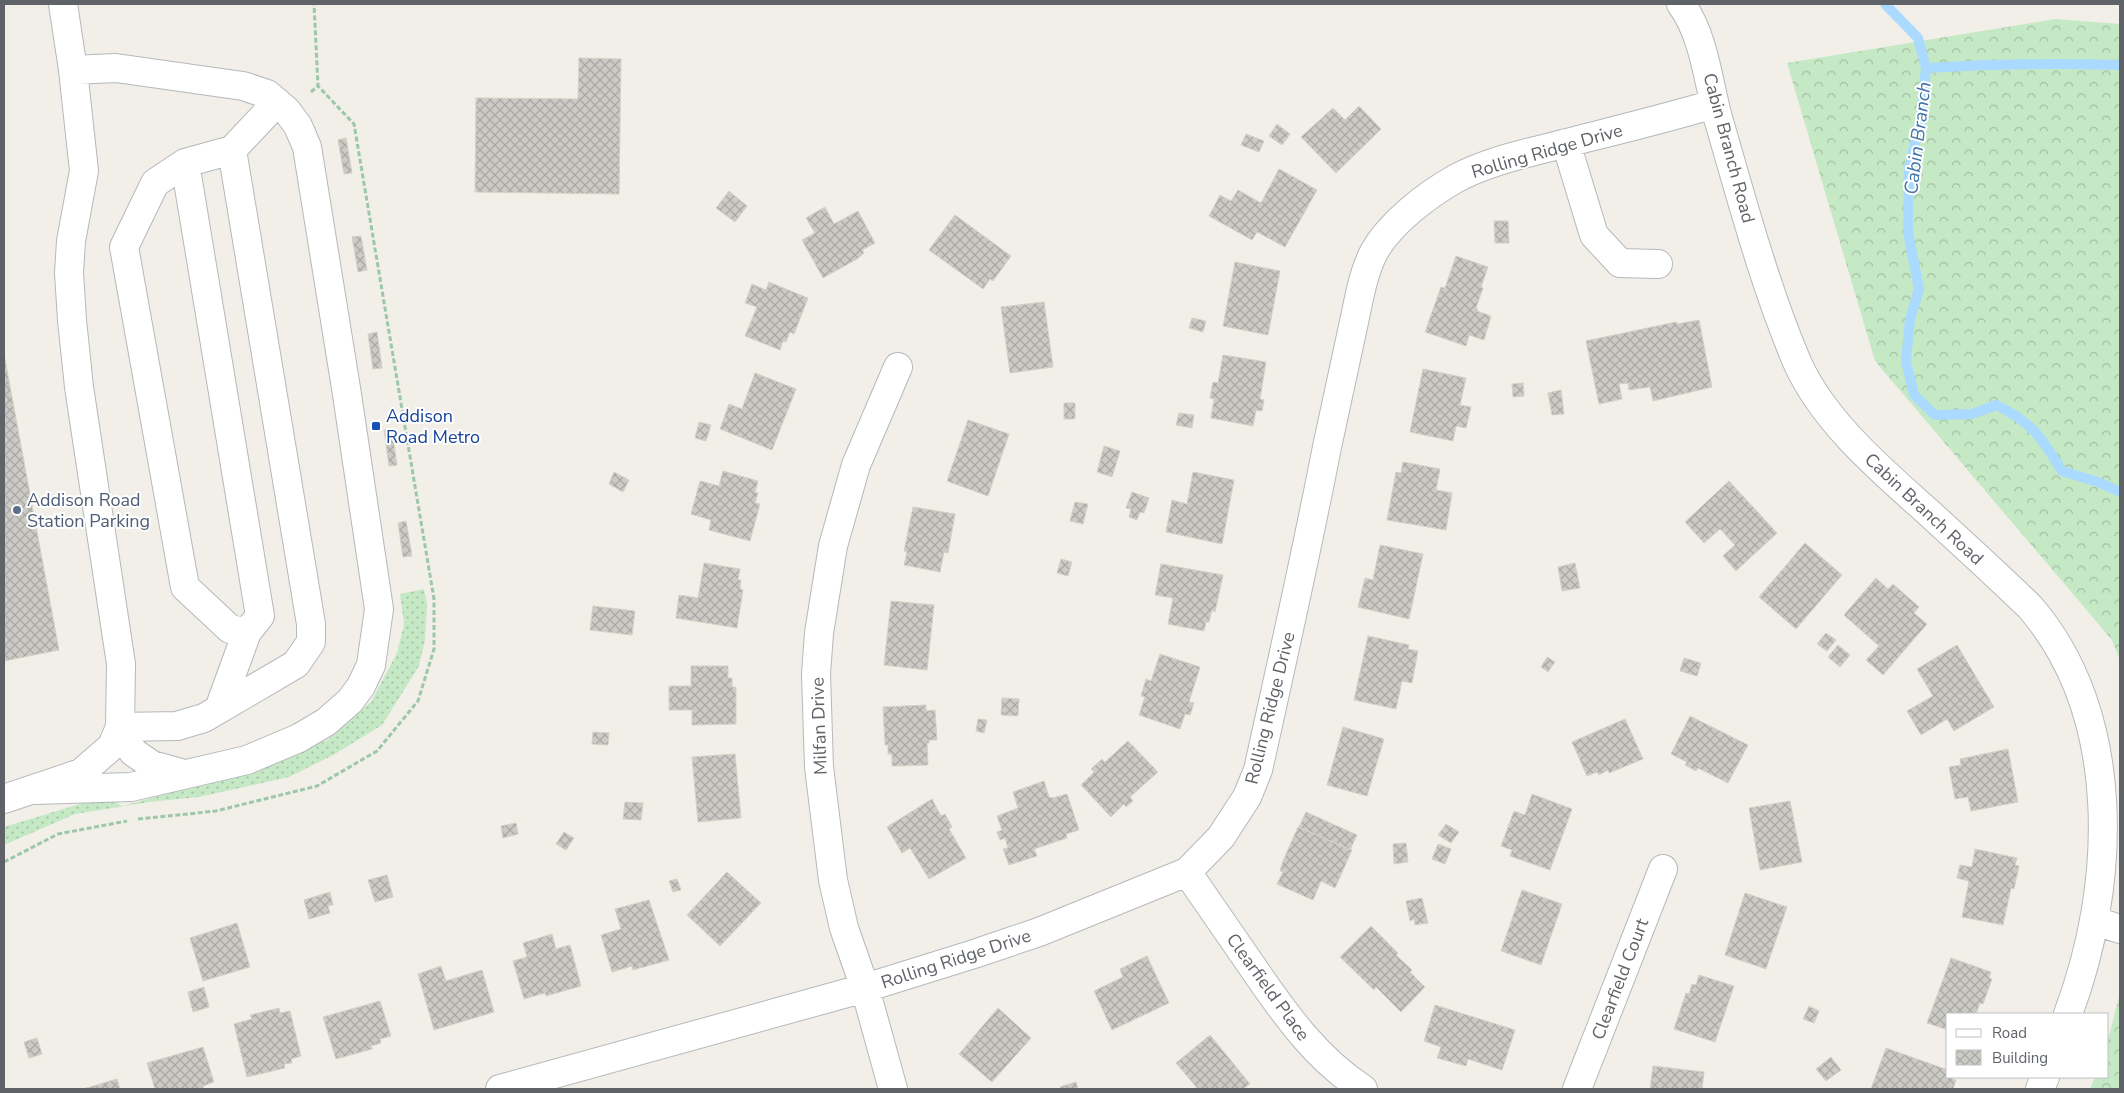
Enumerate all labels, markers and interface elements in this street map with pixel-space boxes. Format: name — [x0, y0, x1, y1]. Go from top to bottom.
street label: Cabin Branch Road — [1697, 70, 1761, 226]
water label: Cabin Branch — [1898, 80, 1938, 196]
street label: Rolling Ridge Drive — [1469, 118, 1625, 184]
place label: Addison Road Metro — [386, 404, 480, 449]
marker: Addison Road Metro — [370, 420, 382, 432]
street label: Cabin Branch Road — [1859, 448, 1989, 570]
place label: Addison Road Station Parking — [27, 488, 150, 533]
marker: Addison Road Station Parking — [11, 504, 23, 516]
street label: Rolling Ridge Drive — [1239, 629, 1301, 787]
street label: Milfan Drive — [805, 677, 833, 775]
street label: Clearfield Court — [1586, 914, 1654, 1043]
street label: Rolling Ridge Drive — [878, 923, 1034, 995]
street label: Clearfield Place — [1221, 928, 1315, 1046]
legend — [1946, 1013, 2109, 1078]
text: Road — [1992, 1023, 2027, 1043]
text: Building — [1992, 1048, 2048, 1068]

